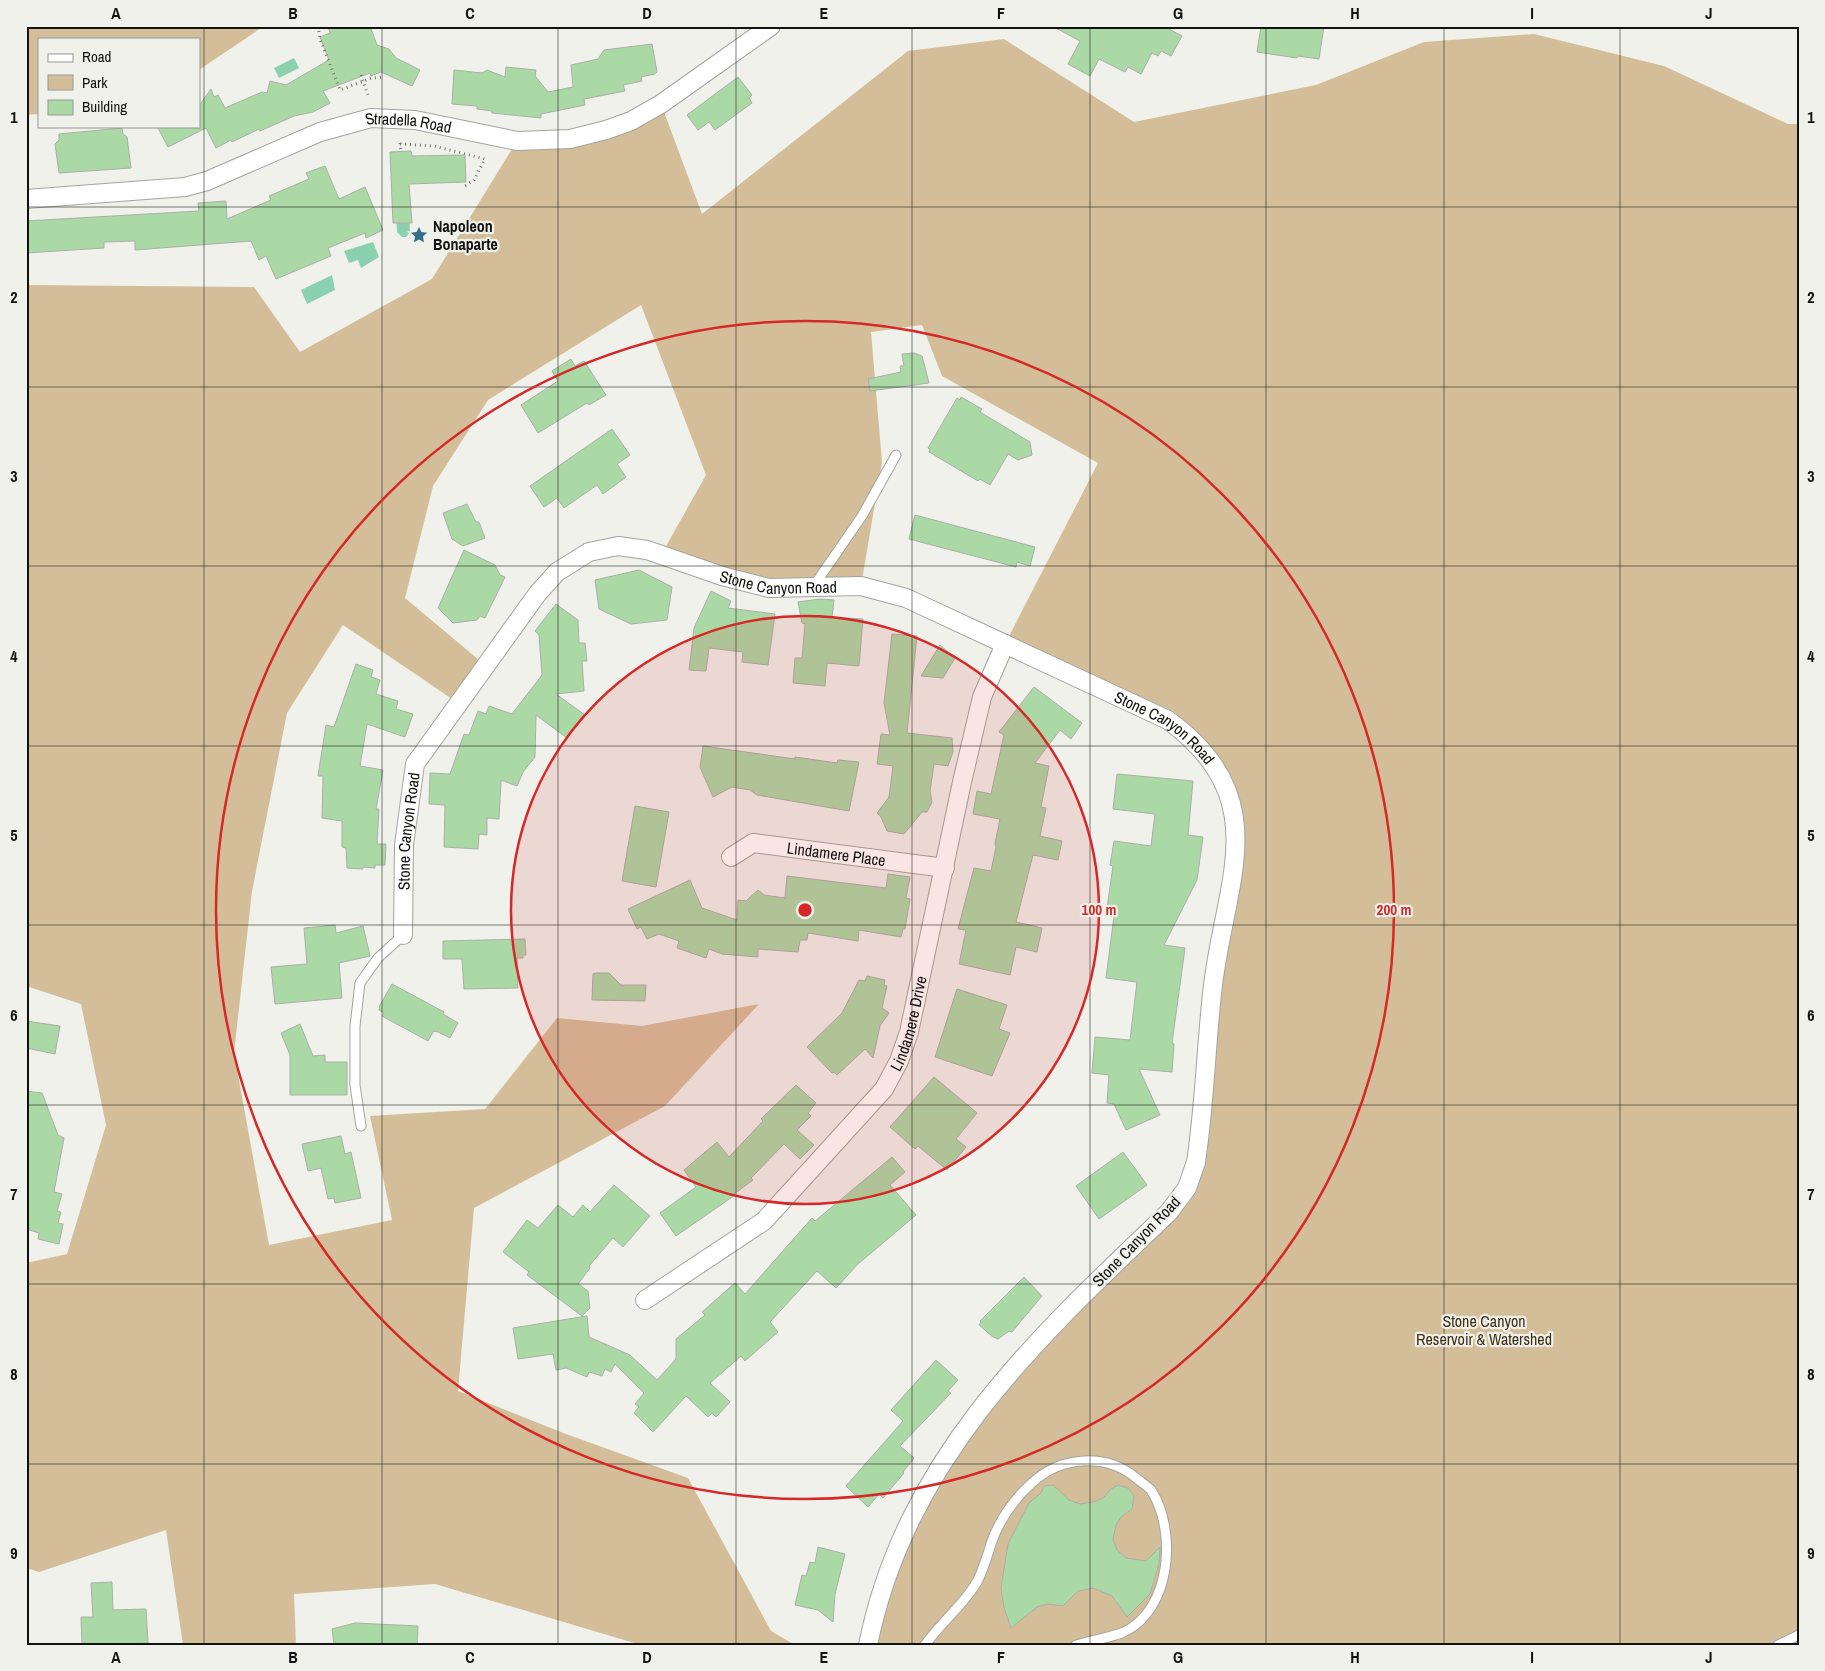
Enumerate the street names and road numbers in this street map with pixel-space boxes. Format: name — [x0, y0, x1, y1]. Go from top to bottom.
street label: Stradella Road — [363, 107, 454, 138]
street label: Stone Canyon Road — [718, 565, 837, 599]
street label: Stone Canyon Road — [1111, 686, 1220, 769]
street label: Stone Canyon Road — [392, 771, 425, 890]
street label: Lindamere Place — [786, 837, 887, 871]
street label: Lindamere Drive — [885, 974, 932, 1075]
street label: Stone Canyon Road — [1087, 1191, 1185, 1291]

